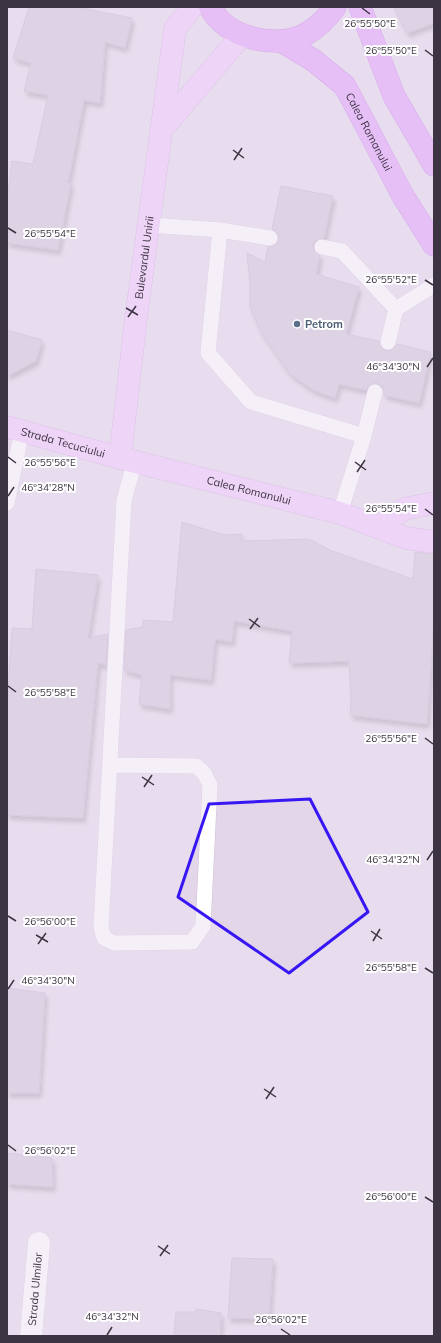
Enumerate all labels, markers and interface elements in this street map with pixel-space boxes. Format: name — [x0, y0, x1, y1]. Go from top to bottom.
text: 26°55'50"E — [344, 17, 396, 30]
text: 26°55'50"E — [365, 44, 417, 57]
street label: Calea Romanului — [343, 90, 395, 173]
street label: Bulevardul Unirii — [132, 215, 157, 300]
text: 26°55'54"E — [24, 227, 76, 240]
text: 26°55'52"E — [365, 273, 417, 286]
place label: Petrom — [305, 317, 343, 331]
marker: Petrom — [292, 319, 302, 329]
text: 46°34'30"N — [366, 360, 420, 373]
street label: Strada Tecuciului — [19, 424, 107, 461]
text: 26°55'56"E — [24, 456, 76, 469]
street label: Calea Romanului — [205, 473, 293, 507]
text: 46°34'28"N — [21, 481, 75, 494]
text: 26°55'54"E — [365, 502, 417, 515]
text: 26°55'58"E — [24, 686, 76, 699]
text: 26°55'56"E — [365, 732, 417, 745]
text: 46°34'32"N — [366, 853, 420, 866]
text: 26°56'00"E — [24, 915, 76, 928]
text: 26°55'58"E — [365, 961, 417, 974]
text: 46°34'30"N — [21, 974, 75, 987]
text: 26°56'02"E — [24, 1144, 76, 1157]
text: 26°56'00"E — [365, 1190, 417, 1203]
street label: Strada Ulmilor — [25, 1252, 45, 1326]
text: 46°34'32"N — [85, 1310, 139, 1323]
text: 26°56'02"E — [255, 1313, 307, 1326]

